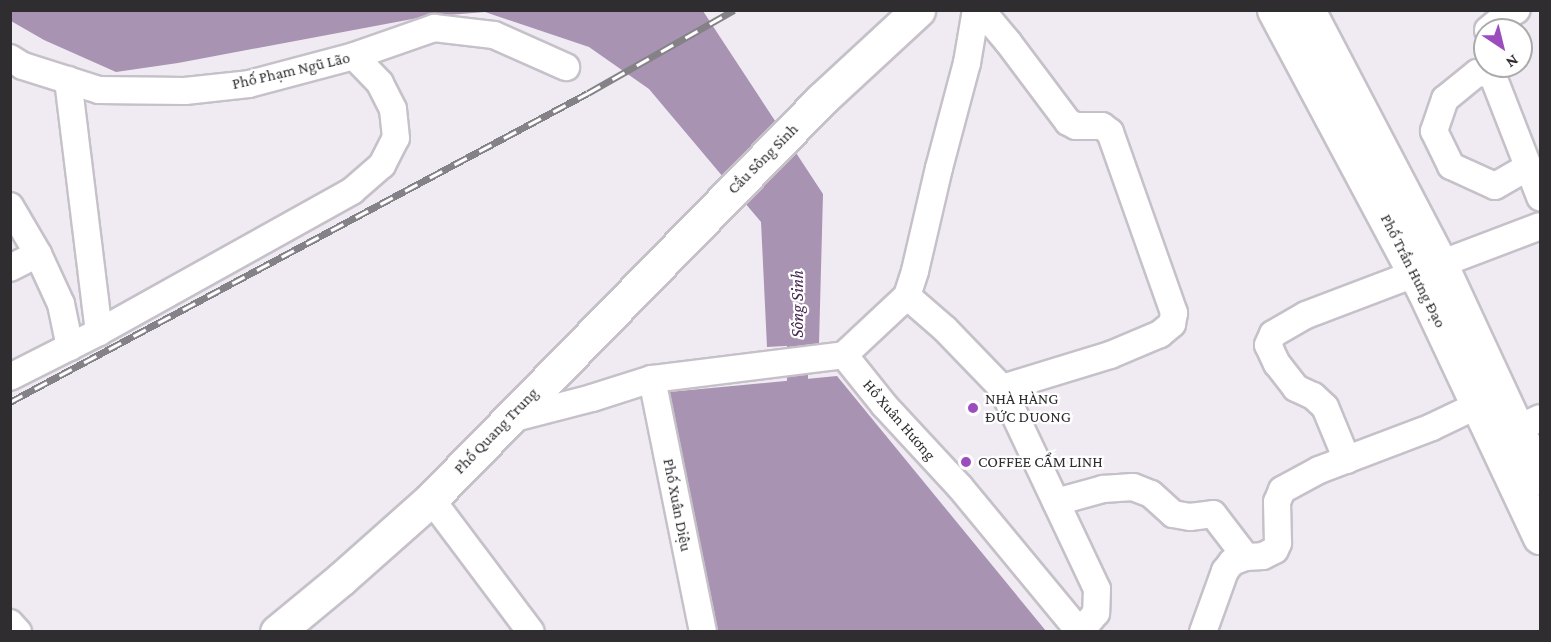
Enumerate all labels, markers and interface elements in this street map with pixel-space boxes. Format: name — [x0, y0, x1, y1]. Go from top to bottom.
north arrow — [1473, 18, 1533, 78]
street label: Phố Phạm Ngũ Lão — [230, 48, 352, 94]
text: N — [1503, 51, 1522, 72]
street label: Cầu Sông Sinh — [724, 120, 802, 198]
street label: Phố Trần Hưng Đạo — [1376, 211, 1450, 331]
water label: Sông Sinh — [786, 270, 808, 338]
street label: Hồ Xuân Hương — [859, 376, 939, 464]
street label: Phố Quang Trung — [450, 384, 542, 478]
place label: NHÀ HÀNG ĐỨC DUONG — [985, 389, 1071, 427]
marker: NHÀ HÀNG ĐỨC DUONG — [966, 401, 980, 415]
place label: COFFEE CẨM LINH — [978, 452, 1103, 472]
marker: COFFEE CẨM LINH — [959, 455, 973, 469]
street label: Phố Xuân Diệu — [659, 457, 695, 553]

